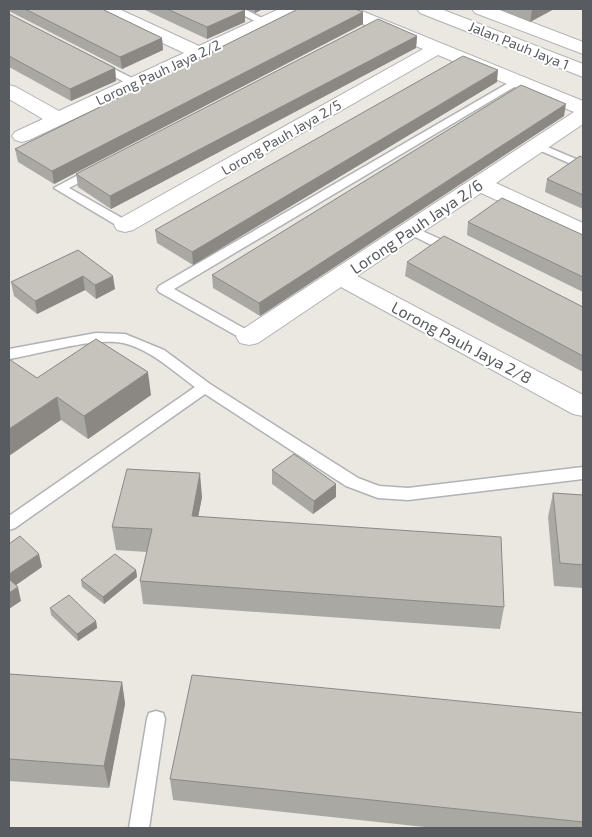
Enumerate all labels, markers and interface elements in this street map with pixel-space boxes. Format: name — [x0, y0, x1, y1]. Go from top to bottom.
street label: Jalan Pauh Jaya 1 — [466, 17, 572, 73]
street label: Lorong Pauh Jaya 2/2 — [93, 36, 223, 108]
street label: Lorong Pauh Jaya 2/5 — [218, 96, 344, 178]
street label: Lorong Pauh Jaya 2/6 — [346, 175, 486, 277]
street label: Lorong Pauh Jaya 2/8 — [389, 297, 535, 387]

